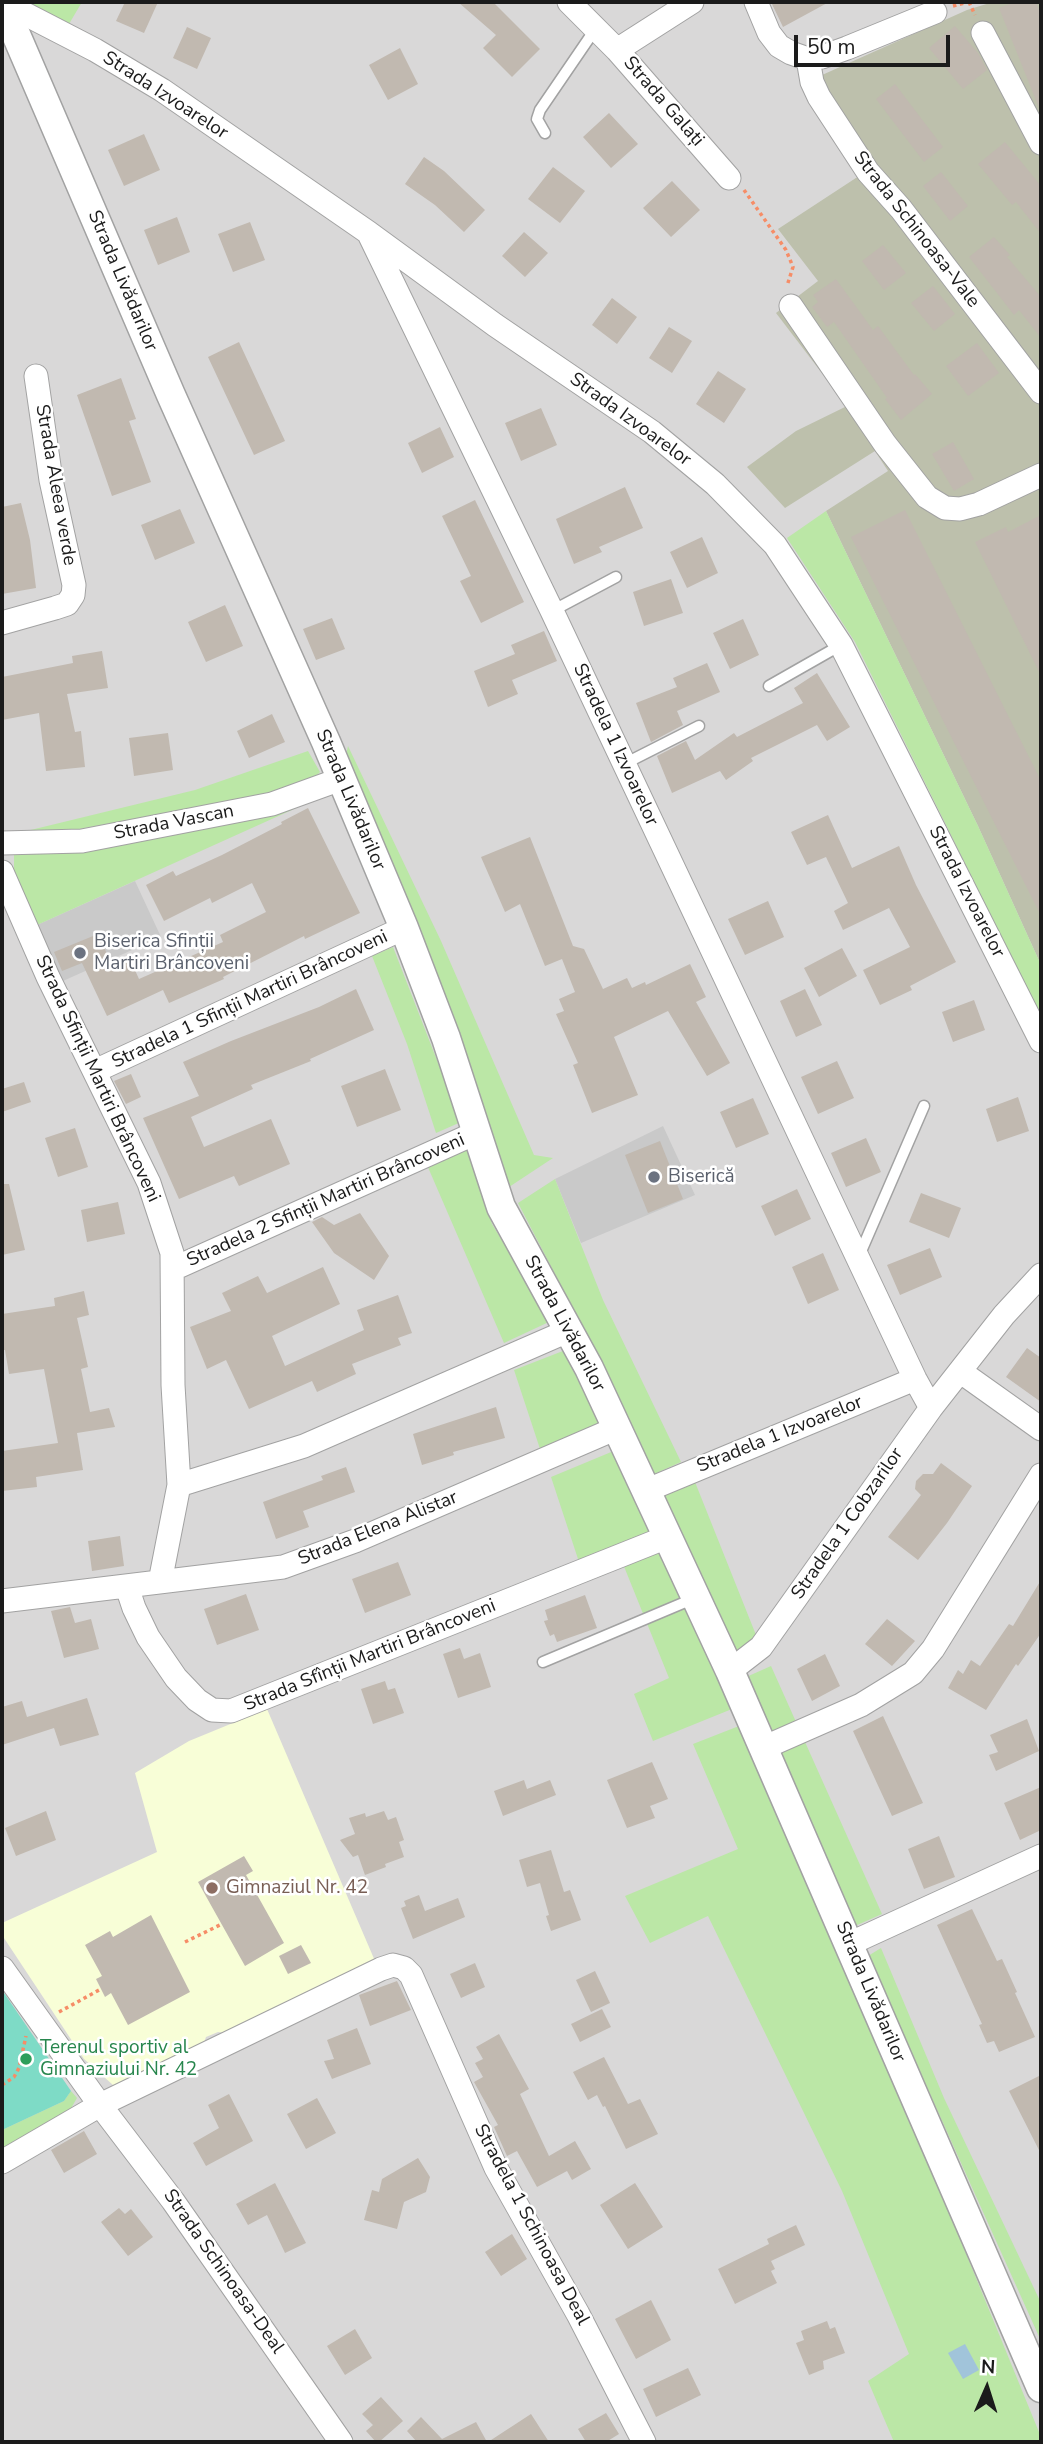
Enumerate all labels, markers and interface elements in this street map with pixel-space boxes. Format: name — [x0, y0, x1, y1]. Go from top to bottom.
scale bar — [798, 21, 954, 65]
text: 50 m — [807, 33, 856, 61]
street label: Strada Izvoarelor — [98, 47, 232, 145]
street label: Strada Galați — [618, 52, 708, 152]
street label: Strada Schinoasa-Vale — [848, 147, 984, 313]
street label: Strada Livădarilor — [82, 207, 162, 355]
street label: Strada Izvoarelor — [565, 368, 695, 472]
street label: Strada Aleea verde — [30, 403, 80, 567]
street label: Stradela 1 Izvoarelor — [567, 660, 663, 830]
street label: Strada Livădarilor — [310, 726, 390, 874]
street label: Strada Vascan — [112, 800, 236, 846]
street label: Strada Izvoarelor — [923, 822, 1009, 962]
street label: Stradela 1 Sfinții Martiri Brâncoveni — [108, 926, 392, 1074]
place label: Biserica Sfinții Martiri Brâncoveni — [94, 931, 249, 975]
marker: Biserica Sfinții Martiri Brâncoveni — [72, 945, 88, 961]
street label: Strada Sfinții Martiri Brâncoveni — [30, 952, 164, 1206]
street label: Stradela 2 Sfinții Martiri Brâncoveni — [184, 1129, 468, 1273]
place label: Biserică — [668, 1166, 734, 1188]
marker: Biserică — [646, 1169, 662, 1185]
street label: Strada Livădarilor — [519, 1252, 609, 1396]
street label: Stradela 1 Izvoarelor — [694, 1391, 866, 1479]
street label: Stradela 1 Cobzarilor — [787, 1444, 909, 1604]
street label: Strada Elena Alistar — [295, 1487, 461, 1571]
street label: Strada Sfînții Martiri Brâncoveni — [241, 1595, 499, 1717]
place label: Gimnaziul Nr. 42 — [226, 1877, 368, 1899]
marker: Gimnaziul Nr. 42 — [204, 1880, 220, 1896]
street label: Strada Livădarilor — [830, 1918, 910, 2066]
place label: Terenul sportiv al Gimnaziului Nr. 42 — [40, 2037, 197, 2081]
marker: Terenul sportiv al Gimnaziului Nr. 42 — [18, 2051, 34, 2067]
street label: Stradela 1 Schinoasa Deal — [468, 2121, 594, 2329]
street label: Strada Schinoasa-Deal — [158, 2185, 288, 2359]
north arrow — [952, 2353, 1022, 2423]
text: N — [980, 2354, 996, 2380]

